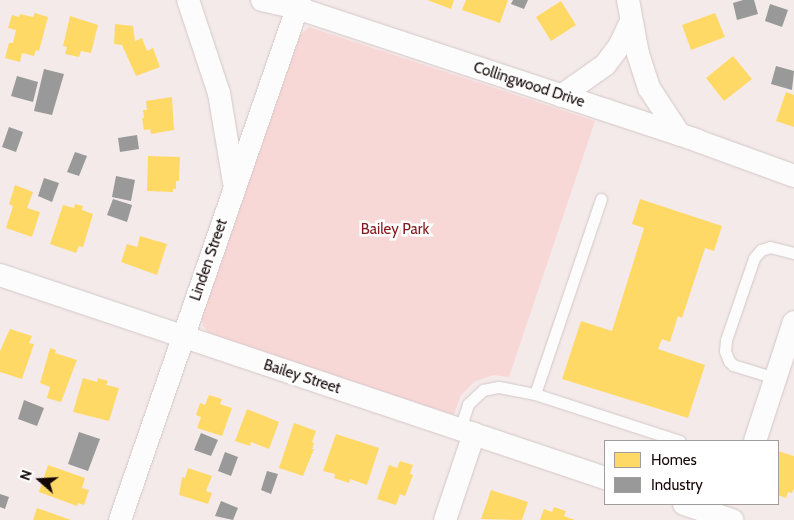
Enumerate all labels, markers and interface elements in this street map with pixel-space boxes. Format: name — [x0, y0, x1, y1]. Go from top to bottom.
street label: Collingwood Drive — [471, 59, 587, 111]
street label: Linden Street — [187, 217, 231, 303]
park label: Bailey Park — [361, 221, 429, 239]
street label: Bailey Street — [261, 356, 343, 398]
legend — [604, 440, 779, 505]
text: Homes — [651, 451, 697, 469]
north arrow — [15, 455, 65, 505]
text: N — [16, 468, 36, 483]
text: Industry — [651, 476, 703, 494]

